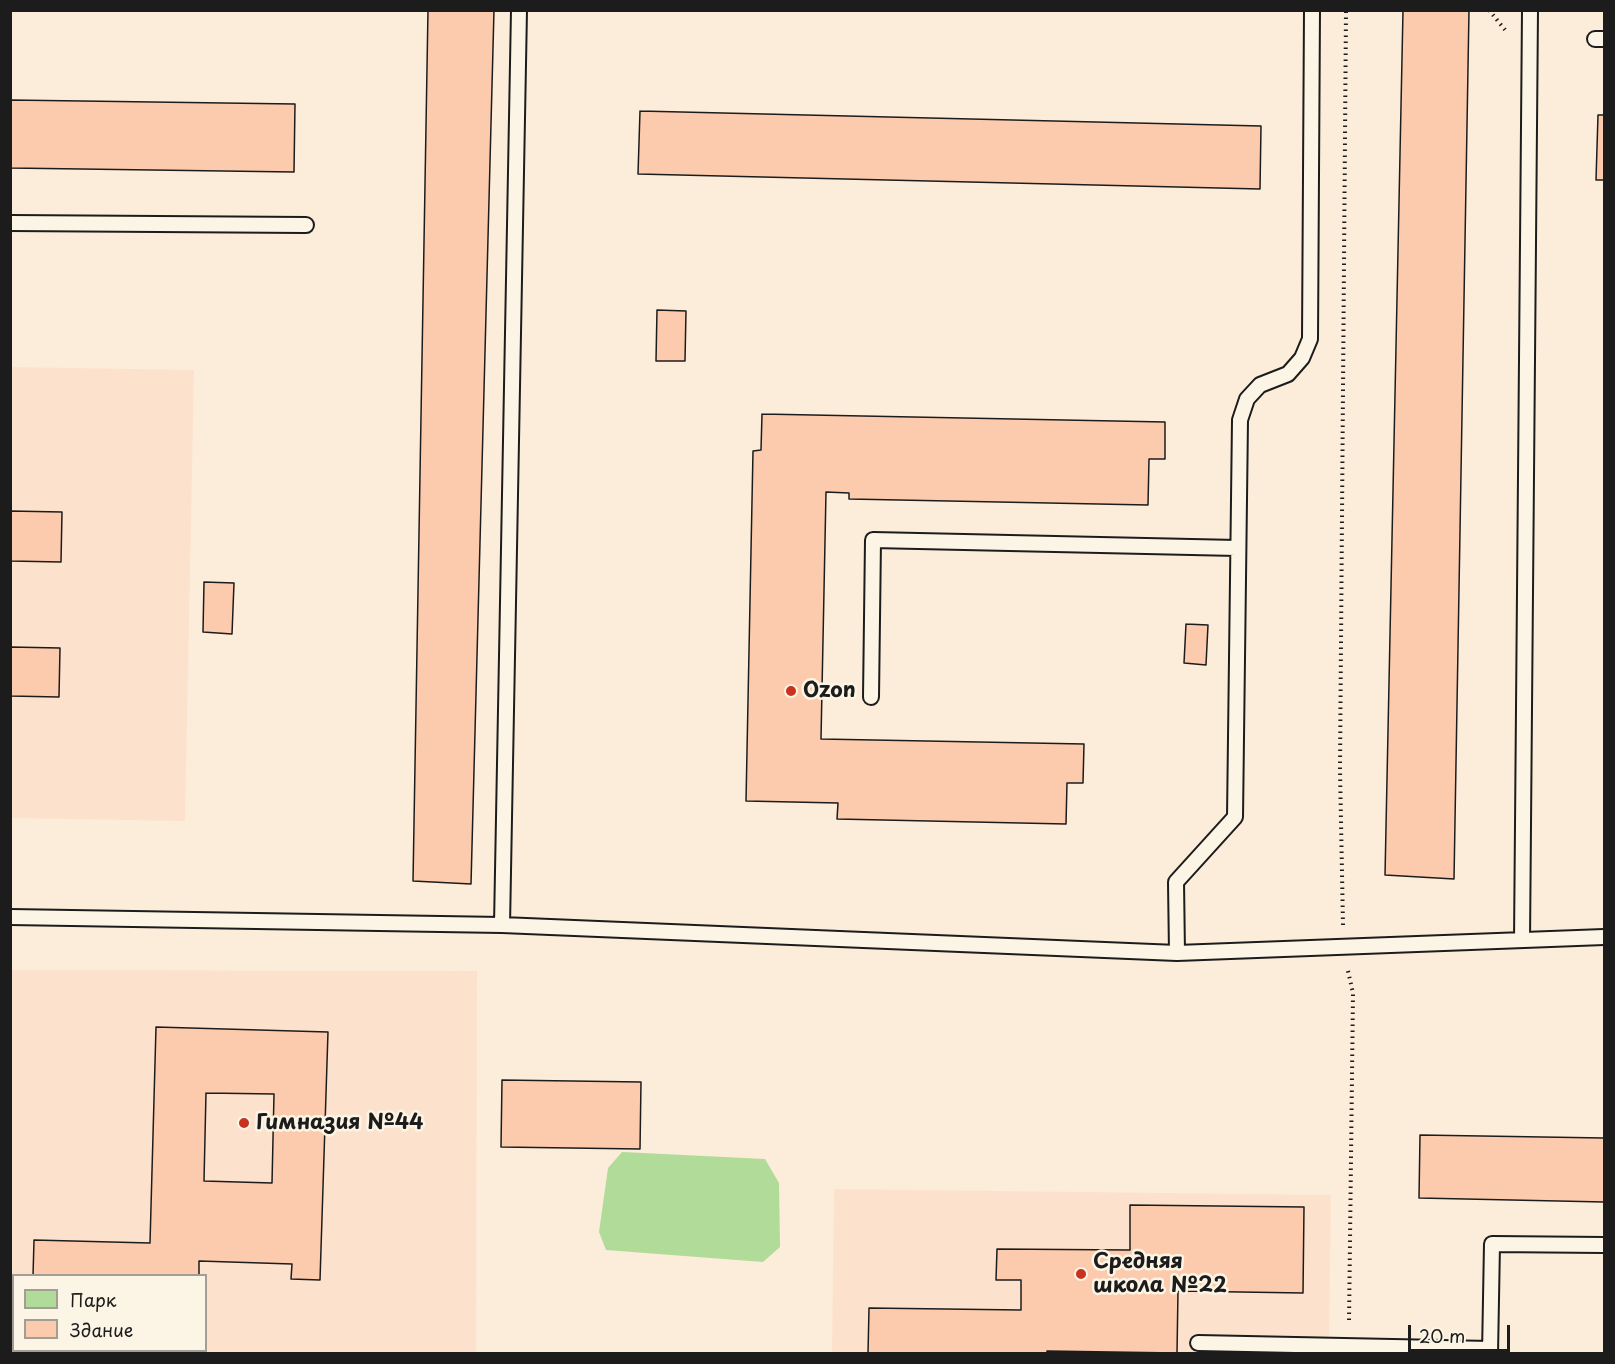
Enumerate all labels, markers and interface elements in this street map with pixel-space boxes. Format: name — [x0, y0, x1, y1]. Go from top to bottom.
place label: Ozon — [803, 678, 856, 704]
marker: Ozon — [784, 684, 798, 698]
place label: Гимназия №44 — [256, 1110, 423, 1136]
marker: Гимназия №44 — [237, 1116, 251, 1130]
place label: Средняя школа №22 — [1093, 1249, 1227, 1299]
marker: Средняя школа №22 — [1074, 1267, 1088, 1281]
legend — [12, 1274, 207, 1352]
text: Парк — [70, 1286, 116, 1313]
scale bar — [1411, 1313, 1513, 1351]
text: Здание — [70, 1316, 133, 1343]
text: 20 m — [1419, 1322, 1465, 1349]

